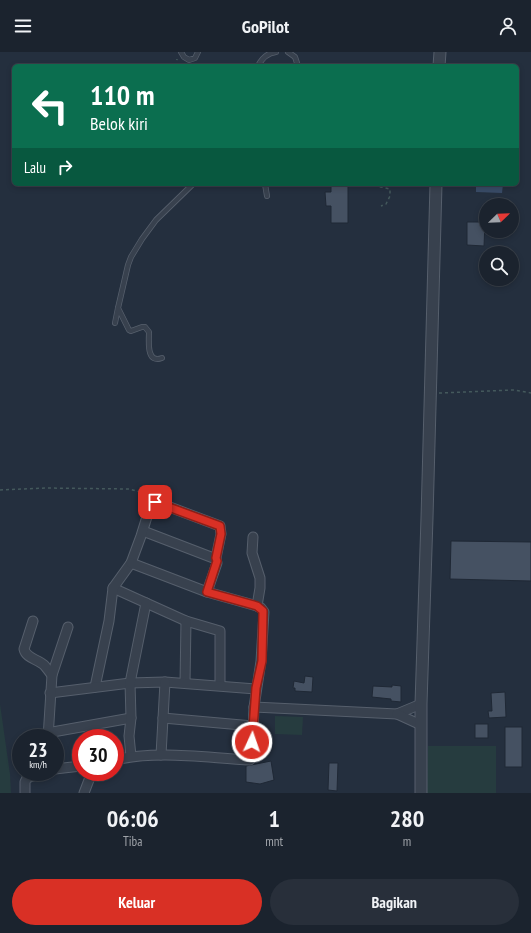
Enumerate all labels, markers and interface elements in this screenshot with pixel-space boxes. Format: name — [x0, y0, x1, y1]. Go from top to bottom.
icon: menu — [12, 15, 34, 37]
text: GoPilot — [242, 15, 289, 38]
icon: person — [497, 15, 519, 37]
text: 110 m — [90, 76, 154, 113]
icon: left — [24, 80, 76, 132]
text: Belok kiri — [90, 112, 148, 135]
icon: right — [54, 156, 76, 178]
text: Lalu — [24, 158, 46, 177]
north arrow — [479, 198, 519, 238]
map controls — [479, 198, 519, 286]
button: search — [479, 246, 519, 286]
pin — [138, 485, 172, 519]
icon: arrive — [144, 491, 166, 513]
position arrow — [231, 721, 273, 763]
speed limit sign: 30 — [72, 729, 124, 781]
text: 23 — [28, 737, 48, 763]
text: km/h — [29, 758, 47, 771]
text: 06:06 — [107, 803, 159, 834]
text: 1 — [268, 803, 280, 834]
text: 280 — [390, 803, 424, 834]
text: Tiba — [123, 833, 142, 850]
text: mnt — [265, 833, 283, 850]
text: m — [403, 833, 411, 850]
button: Keluar — [12, 879, 262, 925]
button: Bagikan — [270, 879, 519, 925]

